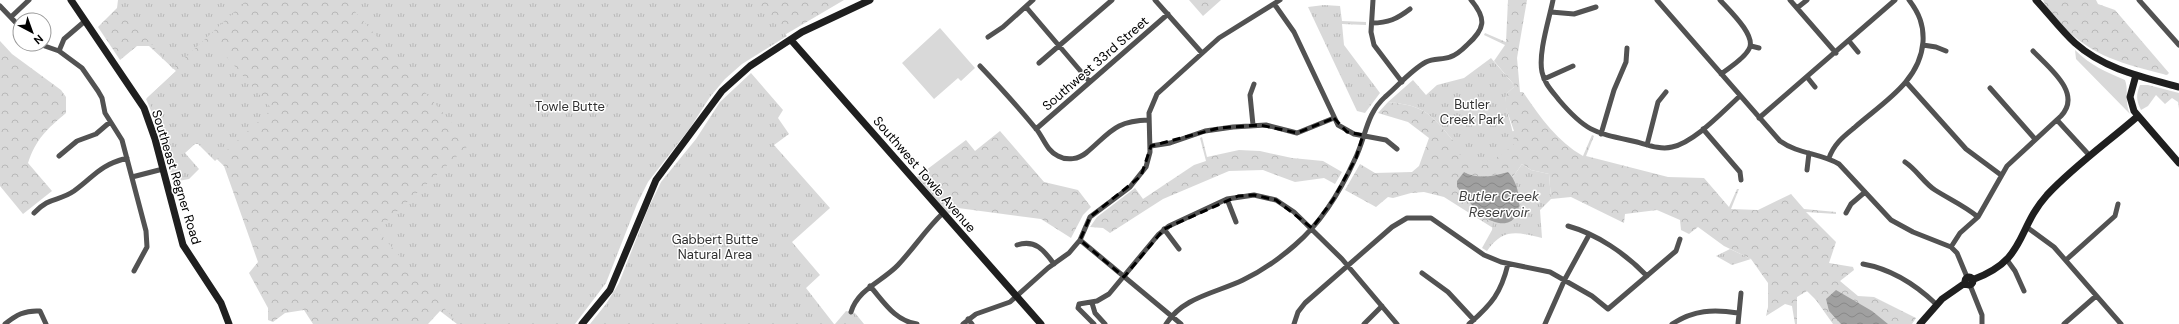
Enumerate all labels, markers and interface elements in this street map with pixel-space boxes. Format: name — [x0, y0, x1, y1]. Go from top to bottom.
north arrow — [12, 12, 52, 52]
street label: Southwest 33rd Street — [1039, 13, 1152, 114]
text: N — [31, 32, 46, 47]
park label: Butler Creek Park — [1440, 96, 1505, 128]
park label: Towle Butte — [535, 98, 605, 115]
street label: Southeast Regner Road — [148, 108, 205, 246]
street label: Southwest Towle Avenue — [869, 113, 980, 236]
water label: Butler Creek Reservoir — [1459, 187, 1540, 221]
park label: Gabbert Butte Natural Area — [672, 231, 758, 263]

